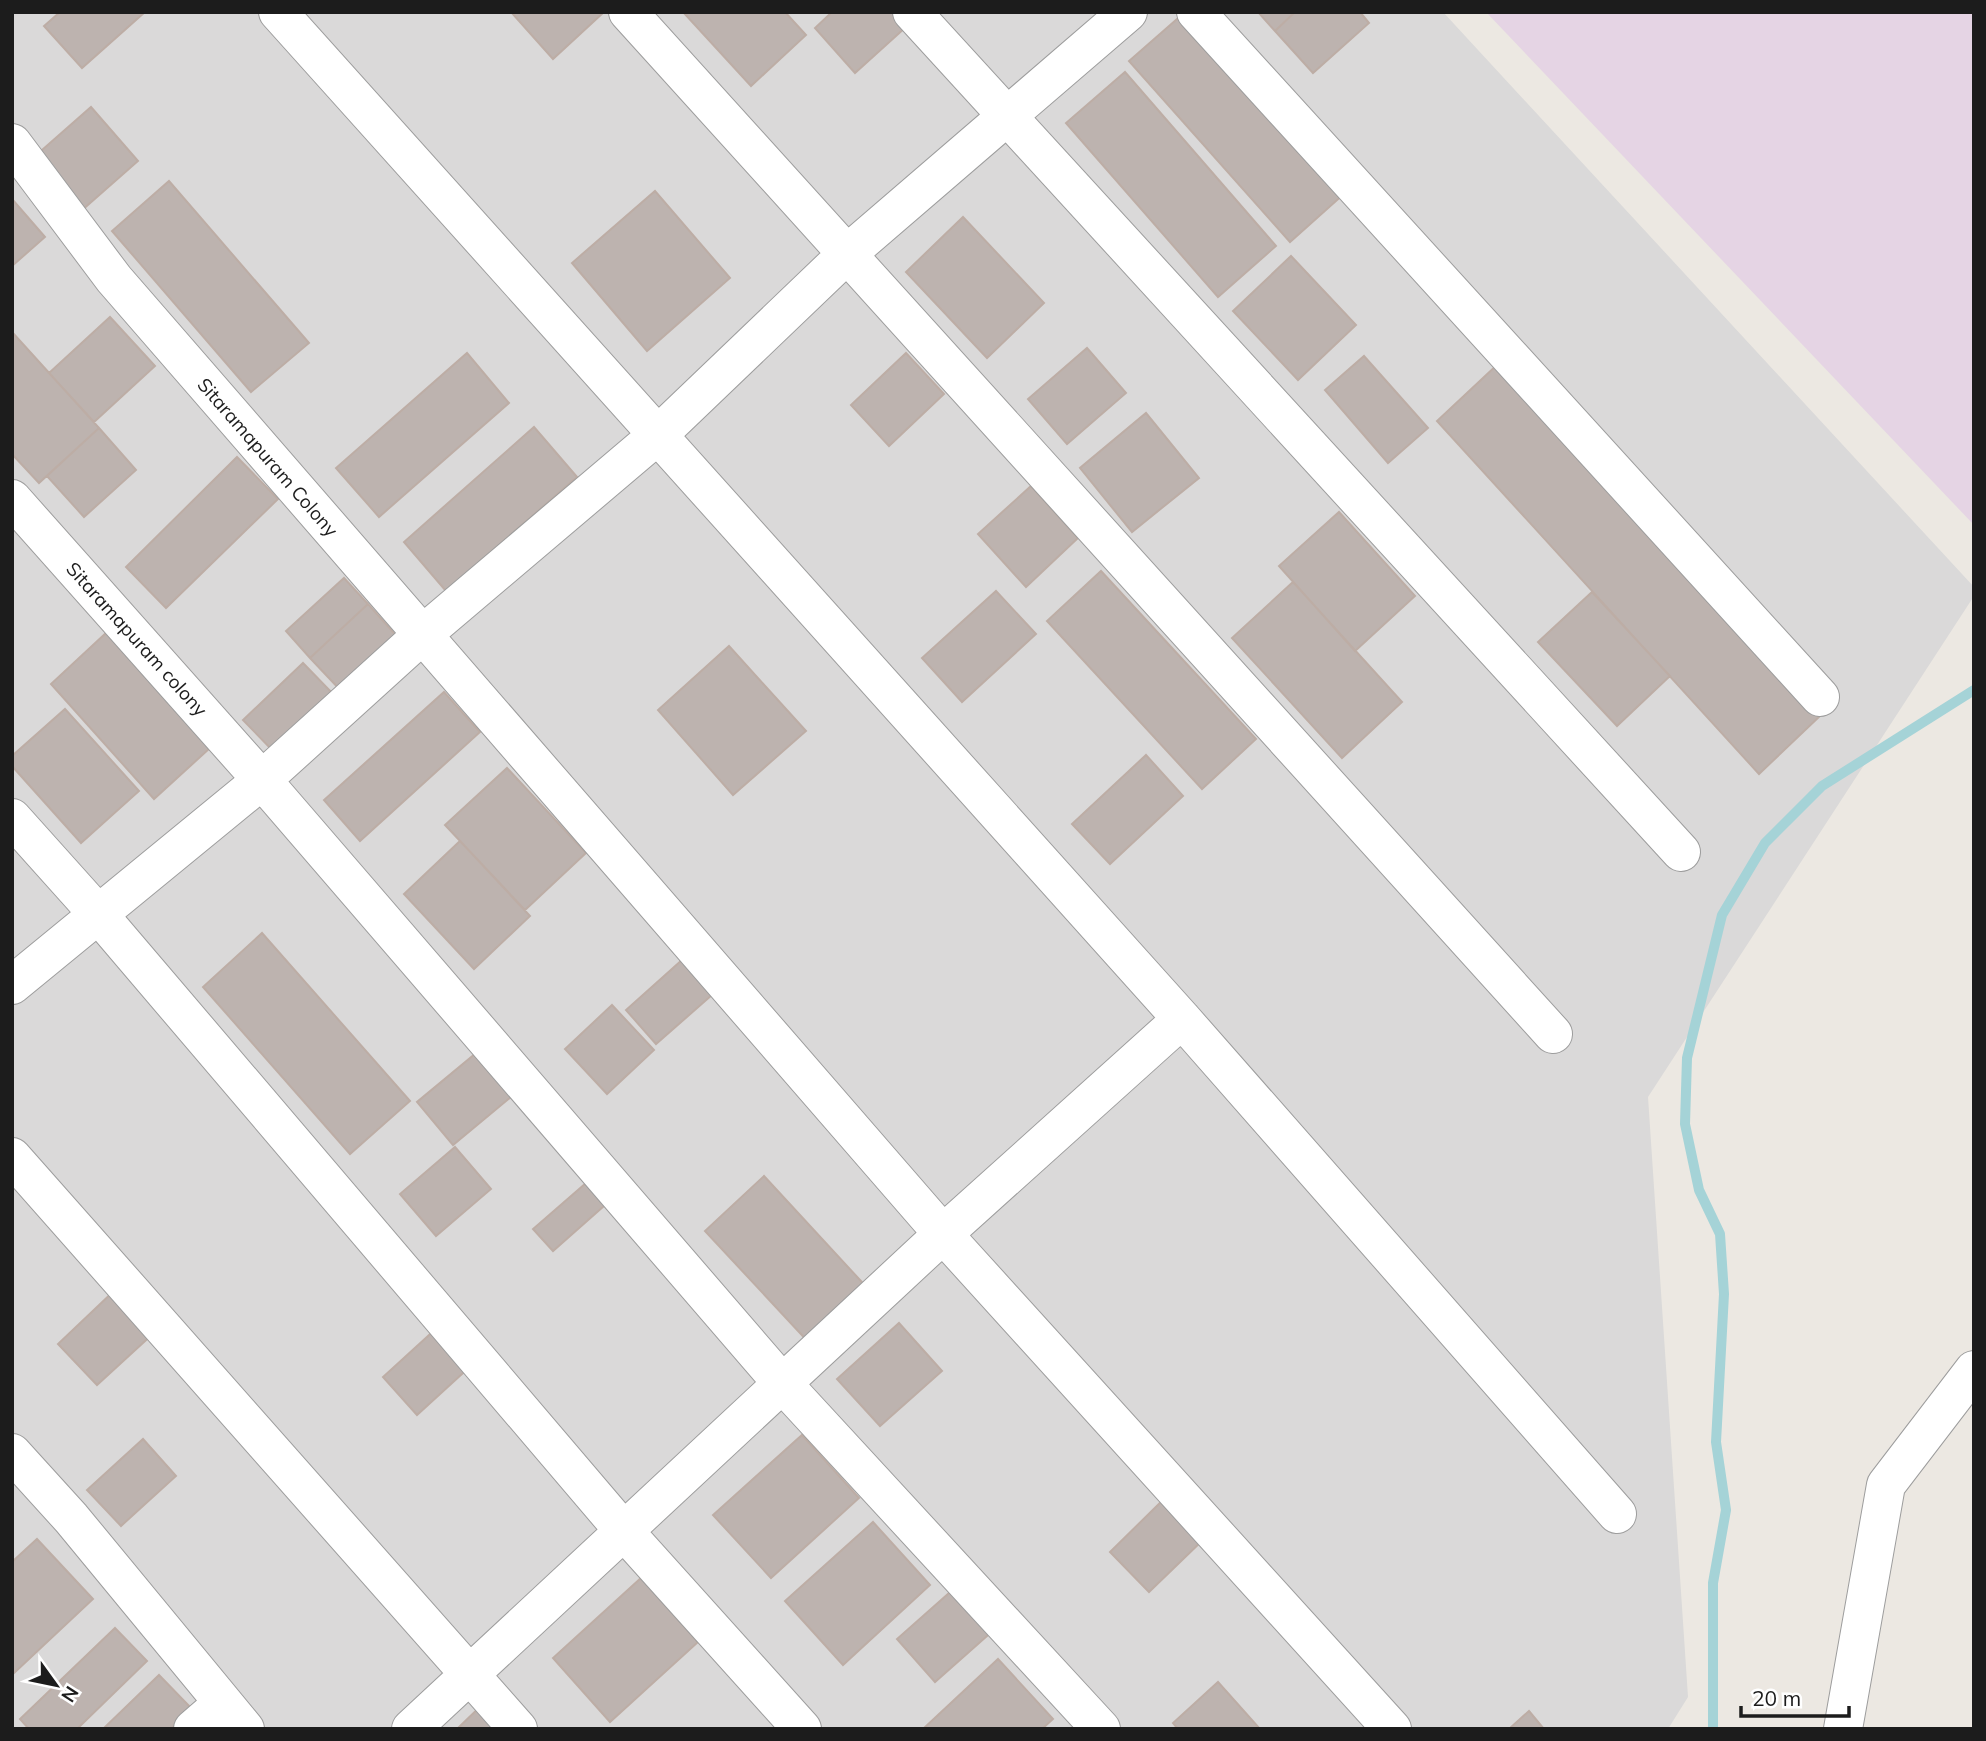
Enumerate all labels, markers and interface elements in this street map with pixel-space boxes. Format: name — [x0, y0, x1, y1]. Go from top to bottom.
street label: Sitaramapuram Colony — [192, 373, 344, 541]
street label: Sitaramapuram colony — [61, 557, 213, 721]
north arrow — [21, 1650, 91, 1720]
scale bar — [1741, 1674, 1850, 1718]
text: N — [56, 1682, 84, 1707]
text: 20 m — [1752, 1685, 1801, 1711]

